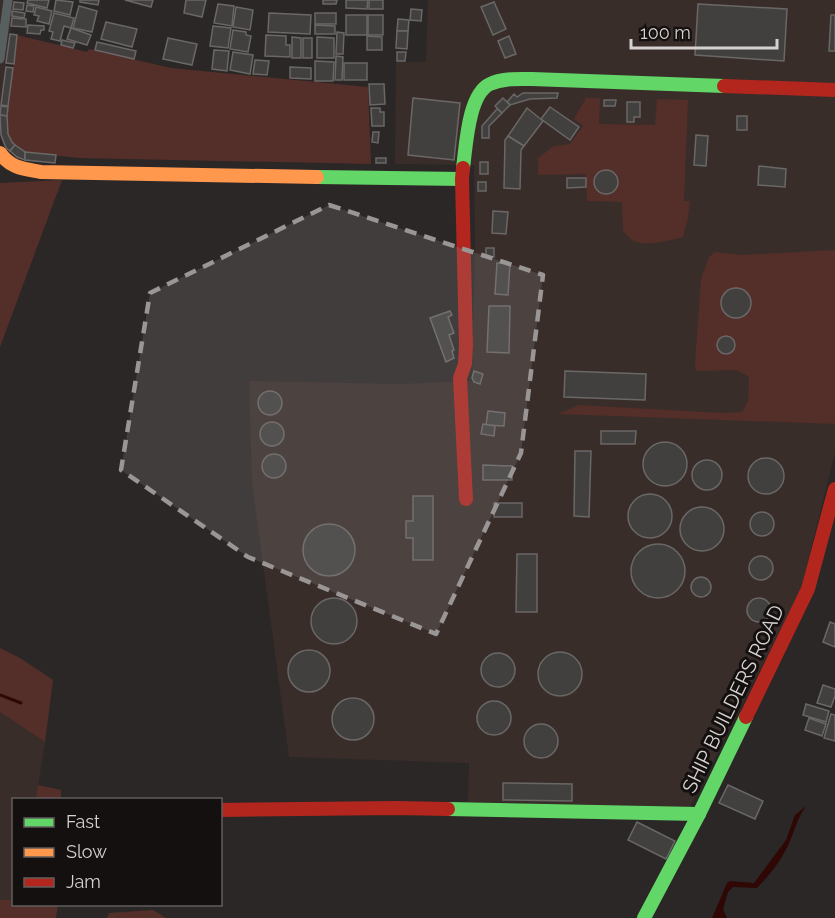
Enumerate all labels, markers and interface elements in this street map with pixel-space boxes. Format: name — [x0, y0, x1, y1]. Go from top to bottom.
scale bar — [631, 12, 776, 50]
text: 100 m — [640, 22, 691, 43]
street label: SHIP BUILDERS ROAD — [677, 601, 789, 797]
legend — [12, 798, 222, 906]
text: Fast — [66, 811, 100, 832]
text: Slow — [66, 841, 107, 862]
text: Jam — [66, 871, 101, 892]

